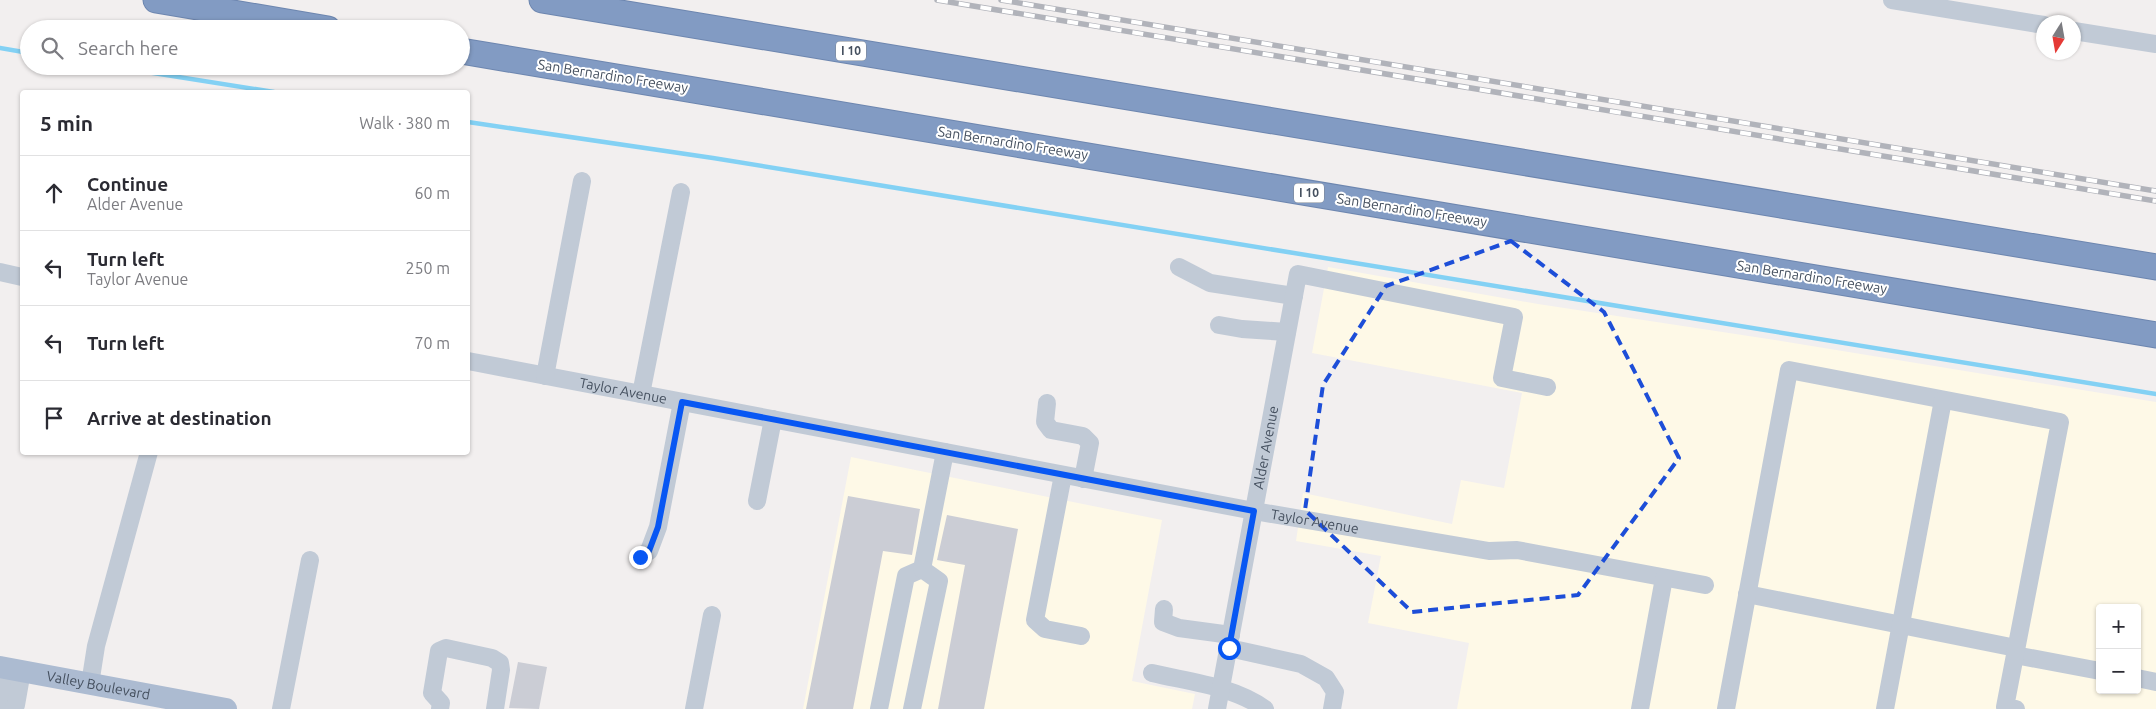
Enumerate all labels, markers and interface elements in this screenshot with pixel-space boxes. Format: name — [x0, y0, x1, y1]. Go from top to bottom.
north arrow — [2036, 15, 2081, 60]
search box — [20, 20, 470, 75]
icon: search — [38, 34, 66, 62]
text: Search here — [78, 37, 178, 59]
road number: I 10 — [836, 41, 866, 60]
street label: San Bernardino Freeway — [537, 56, 689, 96]
text: 5 min — [40, 111, 93, 135]
text: Walk · 380 m — [359, 114, 450, 132]
street label: San Bernardino Freeway — [937, 123, 1089, 163]
text: Continue — [87, 173, 168, 195]
icon: ahead — [40, 179, 68, 207]
text: 60 m — [414, 184, 450, 202]
road number: I 10 — [1294, 184, 1324, 202]
street label: San Bernardino Freeway — [1336, 190, 1488, 230]
text: Alder Avenue — [87, 195, 183, 213]
text: Turn left — [87, 248, 165, 270]
icon: left — [40, 254, 68, 282]
street label: San Bernardino Freeway — [1736, 257, 1888, 297]
text: 250 m — [405, 259, 450, 277]
text: Taylor Avenue — [87, 270, 188, 288]
icon: left — [40, 329, 68, 357]
text: Turn left — [87, 332, 165, 354]
text: 70 m — [414, 334, 450, 352]
street label: Taylor Avenue — [578, 374, 668, 407]
icon: arrive — [40, 404, 68, 432]
street label: Alder Avenue — [1250, 405, 1281, 490]
text: Arrive at destination — [87, 407, 272, 429]
street label: Taylor Avenue — [1270, 506, 1360, 537]
route end — [629, 546, 652, 569]
map controls — [2096, 604, 2141, 694]
button: + — [2096, 604, 2141, 649]
route start — [1218, 637, 1241, 660]
button: − — [2096, 649, 2141, 694]
street label: Valley Boulevard — [45, 668, 151, 703]

